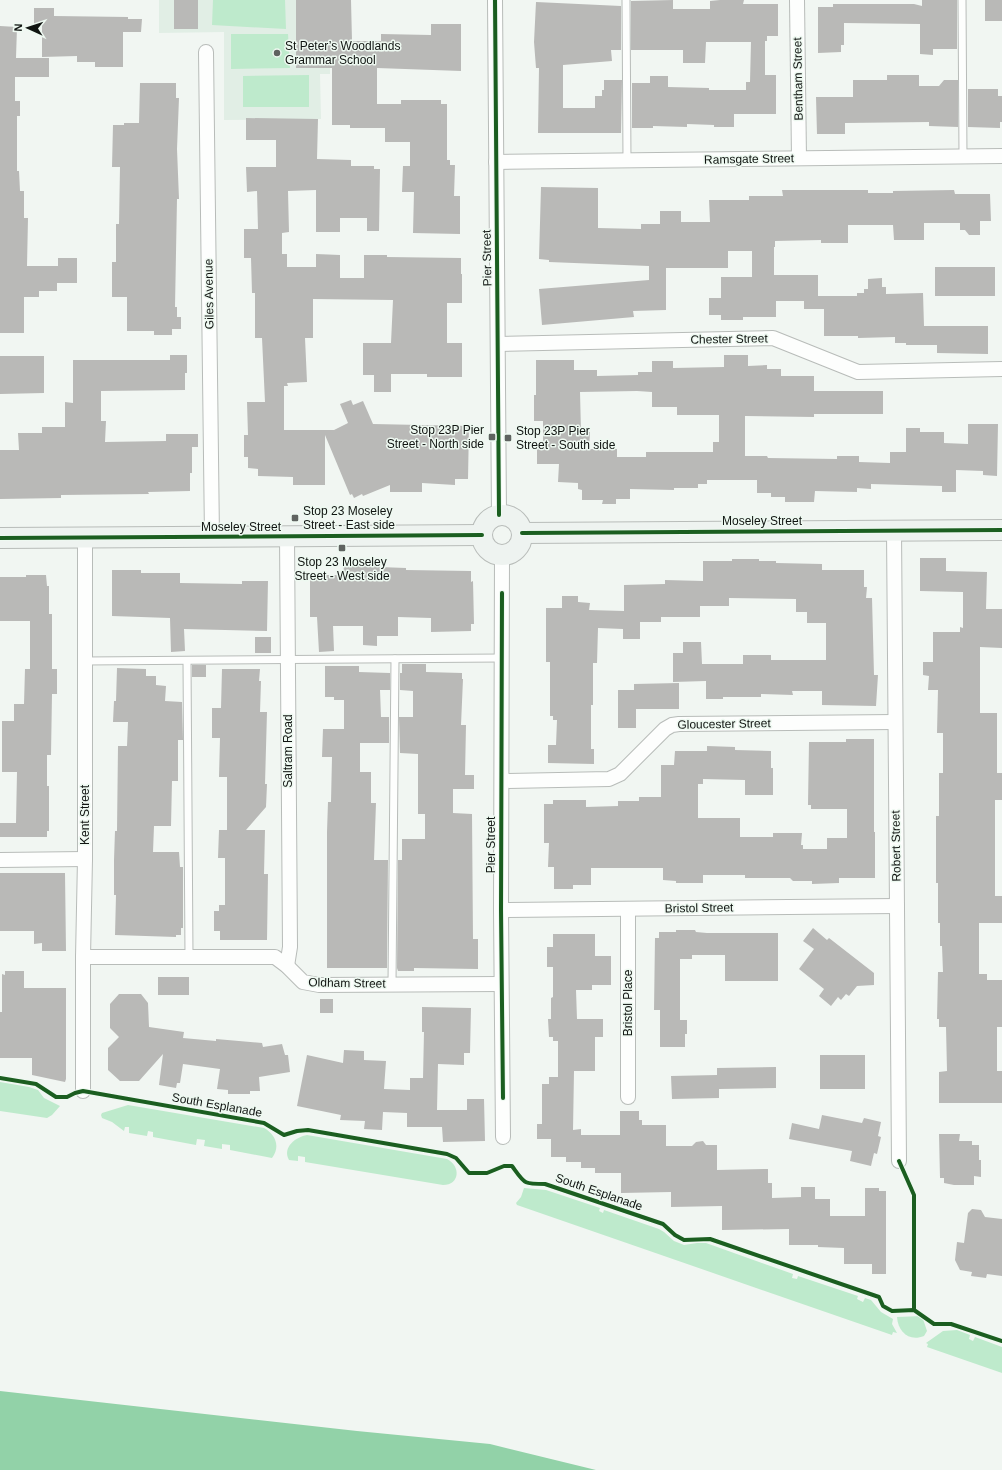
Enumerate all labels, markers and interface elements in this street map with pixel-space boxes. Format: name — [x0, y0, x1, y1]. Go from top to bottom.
north arrow — [8, 8, 48, 48]
text: N — [12, 23, 24, 32]
street label: Bentham Street — [790, 37, 806, 121]
place label: St Peter’s Woodlands Grammar School — [285, 39, 400, 67]
marker: St Peter’s Woodlands Grammar School — [272, 48, 282, 58]
street label: Ramsgate Street — [704, 151, 795, 167]
street label: Pier Street — [479, 229, 494, 286]
street label: Giles Avenue — [201, 258, 217, 329]
street label: Chester Street — [690, 331, 768, 347]
place label: Stop 23P Pier Street - North side — [387, 423, 484, 451]
place label: Stop 23P Pier Street - South side — [516, 424, 616, 452]
marker: Stop 23P Pier Street - North side — [487, 432, 497, 442]
marker: Stop 23P Pier Street - South side — [503, 433, 513, 443]
place label: Stop 23 Moseley Street - East side — [303, 504, 395, 532]
marker: Stop 23 Moseley Street - East side — [290, 513, 300, 523]
street label: Moseley Street — [722, 514, 803, 528]
street label: Moseley Street — [201, 520, 282, 534]
marker: Stop 23 Moseley Street - West side — [337, 543, 347, 553]
place label: Stop 23 Moseley Street - West side — [294, 555, 390, 583]
street label: Saltram Road — [281, 714, 295, 788]
street label: Gloucester Street — [677, 716, 771, 732]
street label: Kent Street — [78, 784, 92, 845]
street label: Robert Street — [888, 810, 904, 882]
street label: Pier Street — [484, 816, 498, 873]
street label: Bristol Street — [665, 900, 734, 916]
street label: Bristol Place — [621, 969, 635, 1036]
street label: Oldham Street — [308, 975, 386, 991]
street label: South Esplanade — [171, 1090, 264, 1120]
street label: South Esplanade — [554, 1171, 645, 1214]

